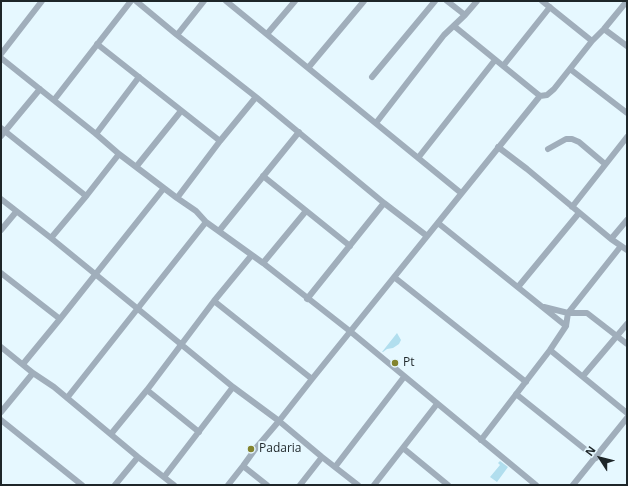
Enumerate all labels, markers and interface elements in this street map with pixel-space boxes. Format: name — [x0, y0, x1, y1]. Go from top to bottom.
place label: Pt — [403, 356, 414, 370]
marker: Pt — [390, 358, 400, 368]
north arrow — [580, 438, 620, 478]
place label: Padaria — [259, 442, 301, 456]
text: N — [581, 443, 599, 459]
marker: Padaria — [246, 444, 256, 454]

